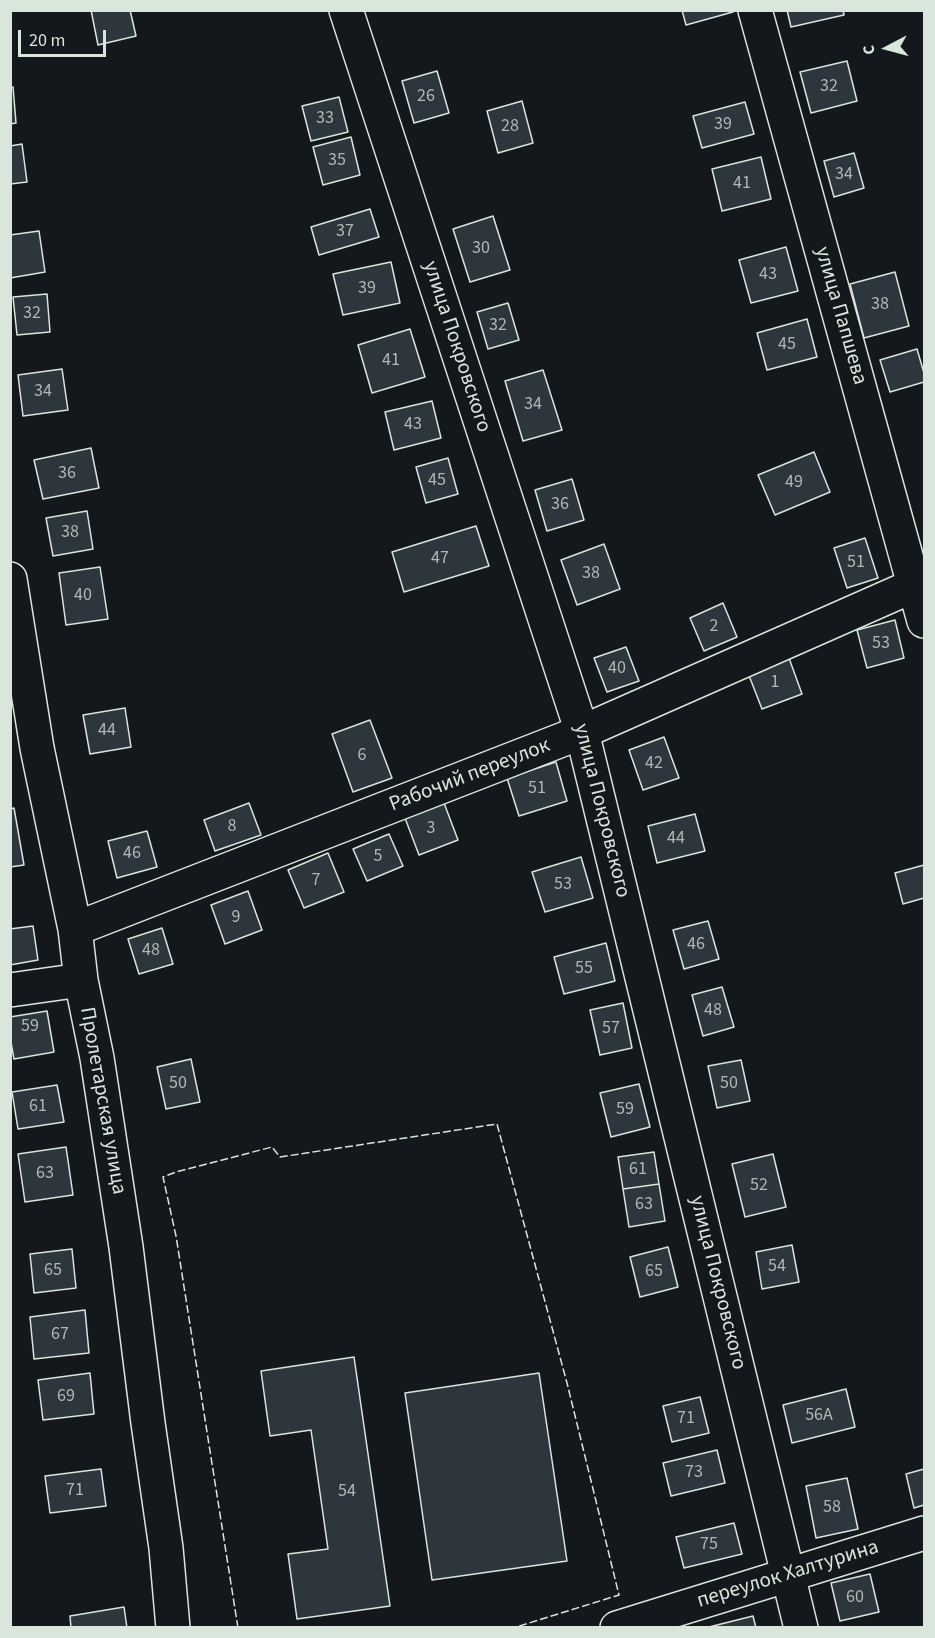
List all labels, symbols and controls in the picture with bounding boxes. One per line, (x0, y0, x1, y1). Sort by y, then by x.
scale bar (21, 18, 110, 56)
north arrow (857, 18, 917, 78)
text: 20 m (29, 28, 65, 53)
text: С (858, 44, 881, 56)
house number: 32 (820, 76, 838, 98)
house number: 26 (417, 86, 435, 108)
house number: 33 (316, 108, 334, 130)
house number: 39 (714, 114, 732, 136)
house number: 28 (501, 116, 519, 138)
house number: 35 (328, 150, 346, 172)
house number: 34 (835, 164, 853, 186)
house number: 41 (733, 173, 751, 195)
house number: 37 (336, 221, 354, 243)
house number: 30 (472, 238, 490, 260)
street label: улица Папшева (808, 244, 872, 388)
street label: улица Покровского (416, 258, 496, 436)
house number: 43 (759, 264, 777, 286)
house number: 39 (358, 278, 376, 300)
house number: 38 (871, 294, 889, 316)
house number: 32 (23, 303, 41, 325)
house number: 32 (489, 315, 507, 337)
house number: 45 (778, 334, 796, 356)
house number: 41 (382, 350, 400, 372)
house number: 34 (34, 381, 52, 403)
house number: 34 (524, 394, 542, 416)
house number: 43 (404, 414, 422, 436)
house number: 36 (58, 463, 76, 485)
house number: 45 (428, 470, 446, 492)
house number: 49 (785, 472, 803, 494)
house number: 36 (551, 494, 569, 516)
house number: 38 (61, 522, 79, 544)
house number: 47 (431, 548, 449, 570)
house number: 51 (847, 552, 865, 574)
house number: 38 (582, 563, 600, 585)
house number: 40 (74, 585, 92, 607)
house number: 2 (710, 616, 718, 638)
house number: 53 (872, 633, 890, 655)
house number: 40 (608, 658, 626, 680)
house number: 1 (771, 672, 779, 694)
house number: 44 (98, 720, 116, 742)
street label: улица Покровского (567, 721, 635, 901)
street label: Рабочий переулок (386, 734, 554, 818)
house number: 6 (358, 745, 366, 767)
house number: 42 (645, 753, 663, 775)
house number: 51 (528, 778, 546, 800)
house number: 8 (228, 816, 236, 838)
house number: 3 (427, 818, 435, 840)
house number: 44 (667, 828, 685, 850)
house number: 46 (123, 843, 141, 865)
house number: 5 (374, 846, 382, 868)
house number: 7 (312, 870, 320, 892)
house number: 53 (554, 874, 572, 896)
house number: 9 (232, 907, 240, 929)
house number: 46 (687, 934, 705, 956)
house number: 48 (142, 940, 160, 962)
house number: 55 (575, 958, 593, 980)
house number: 48 (704, 1000, 722, 1022)
street label: Пролетарская улица (73, 1005, 131, 1197)
house number: 59 (21, 1016, 39, 1038)
house number: 57 (602, 1018, 620, 1040)
house number: 50 (169, 1073, 187, 1095)
house number: 50 (720, 1073, 738, 1095)
house number: 61 (29, 1096, 47, 1118)
house number: 59 (616, 1099, 634, 1121)
house number: 61 (629, 1159, 647, 1181)
house number: 63 (36, 1163, 54, 1185)
house number: 52 (750, 1175, 768, 1197)
street label: улица Покровского (683, 1193, 751, 1373)
house number: 63 (635, 1194, 653, 1216)
house number: 54 (768, 1256, 786, 1278)
house number: 65 (44, 1260, 62, 1282)
house number: 65 (645, 1261, 663, 1283)
house number: 67 (51, 1324, 69, 1346)
house number: 69 (57, 1386, 75, 1408)
house number: 56А (805, 1405, 833, 1427)
house number: 71 (677, 1408, 695, 1430)
house number: 73 (685, 1462, 703, 1484)
house number: 71 (66, 1480, 84, 1502)
house number: 54 (338, 1481, 356, 1503)
house number: 58 (823, 1497, 841, 1519)
house number: 75 (700, 1534, 718, 1556)
street label: переулок Халтурина (694, 1535, 882, 1615)
house number: 60 (846, 1587, 864, 1609)

